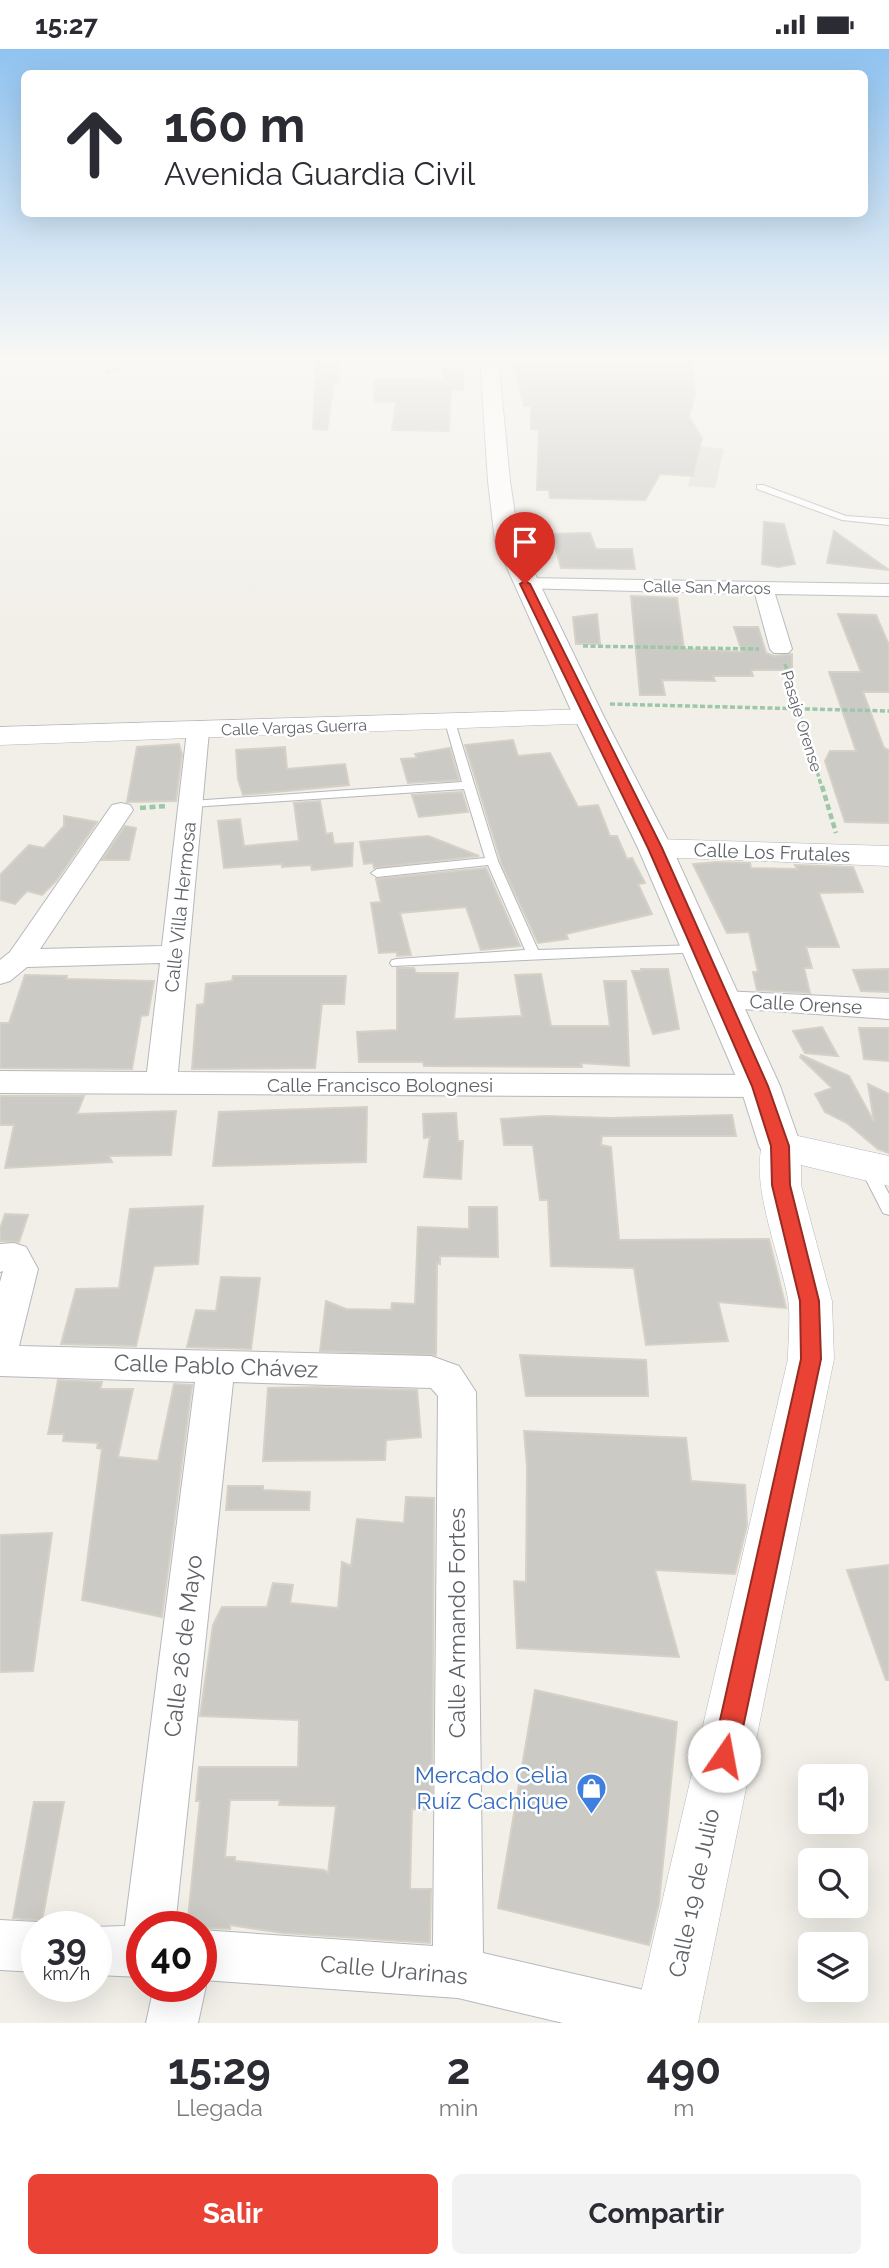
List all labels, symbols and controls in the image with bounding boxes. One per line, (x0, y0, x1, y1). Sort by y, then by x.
text: 15:27 (35, 10, 98, 40)
text: 160 m (164, 96, 305, 153)
icon: ahead (49, 98, 140, 189)
text: Avenida Guardia Civil (164, 155, 475, 192)
pin (495, 512, 555, 584)
icon: arrive (506, 523, 544, 561)
street label: Calle San Marcos (643, 577, 771, 598)
street label: Pasaje Orense (777, 668, 826, 774)
street label: Calle Vargas Guerra (221, 715, 367, 740)
street label: Calle Villa Hermosa (160, 821, 200, 993)
street label: Calle Los Frutales (693, 838, 851, 866)
street label: Calle Orense (749, 990, 863, 1018)
street label: Calle Francisco Bolognesi (267, 1074, 493, 1096)
street label: Calle Pablo Chávez (113, 1348, 319, 1383)
street label: Calle Armando Fortes (443, 1508, 470, 1738)
street label: Calle 26 de Mayo (158, 1553, 207, 1739)
position arrow (687, 1719, 761, 1793)
place label: Mercado Celia Ruíz Cachique (415, 1761, 568, 1814)
map controls (798, 1764, 868, 2002)
button: sound (798, 1764, 868, 1834)
shop icon: Mercado Celia Ruíz Cachique (574, 1771, 608, 1815)
street label: Calle 19 de Julio (662, 1806, 725, 1980)
button: search (798, 1848, 868, 1918)
speed limit sign: 40 (126, 1911, 217, 2002)
text: 39 (46, 1927, 87, 1968)
button: layers (798, 1932, 868, 2002)
street label: Calle Urarinas (319, 1950, 469, 1989)
text: km/h (43, 1963, 90, 1984)
text: 15:29 (168, 2045, 271, 2094)
text: 2 (447, 2045, 470, 2094)
text: 490 (646, 2045, 721, 2094)
text: Llegada (176, 2094, 263, 2121)
text: min (439, 2094, 478, 2121)
text: m (673, 2094, 694, 2121)
button: Salir (28, 2174, 438, 2254)
button: Compartir (452, 2174, 861, 2254)

